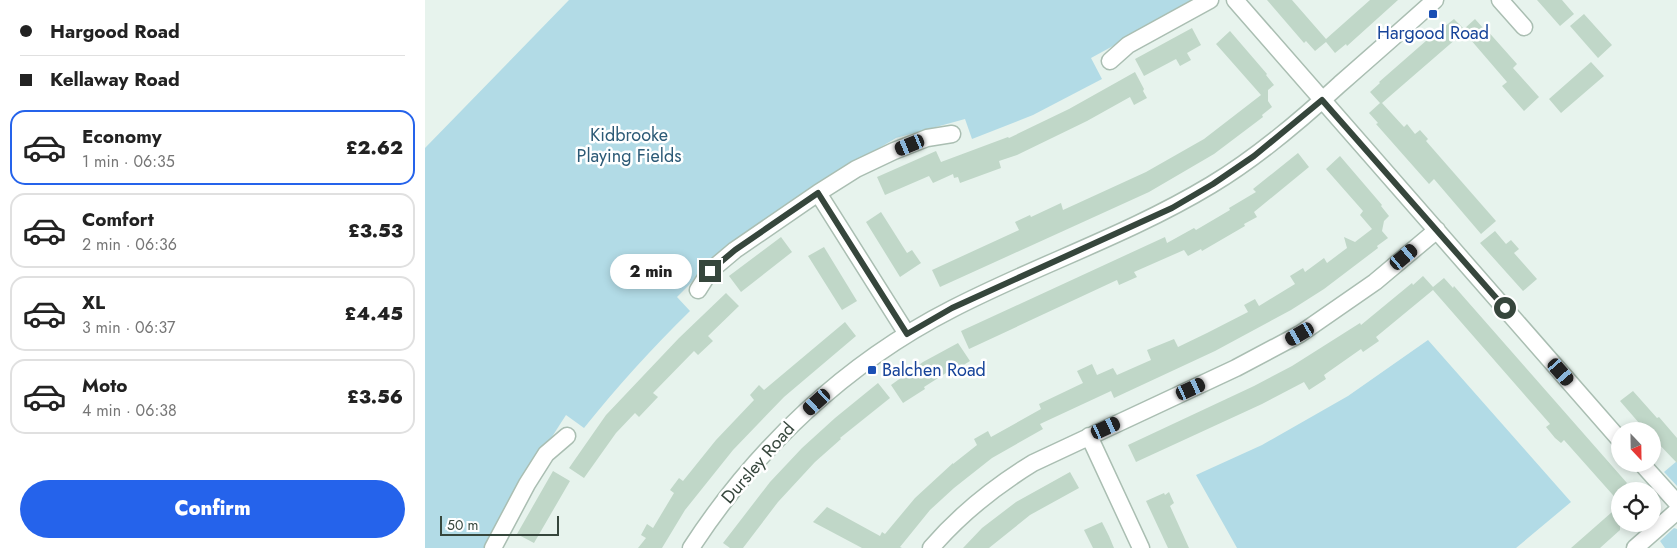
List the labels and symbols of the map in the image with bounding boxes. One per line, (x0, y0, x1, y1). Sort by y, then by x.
marker: Hargood Road (1427, 8, 1439, 20)
place label: Hargood Road (1377, 20, 1489, 46)
park label: Kidbrooke Playing Fields (577, 122, 681, 169)
car (893, 132, 926, 158)
car (1387, 242, 1420, 272)
callout: 2 min (610, 254, 693, 288)
route end (699, 260, 721, 282)
route start (1494, 297, 1516, 319)
car (1283, 320, 1316, 348)
car (1545, 356, 1576, 388)
place label: Balchen Road (882, 357, 986, 383)
marker: Balchen Road (866, 364, 878, 376)
car (1174, 376, 1207, 402)
car (800, 386, 833, 418)
car (1089, 415, 1122, 441)
street label: Dursley Road (715, 417, 801, 509)
north arrow (1611, 422, 1661, 472)
scale bar (440, 513, 559, 536)

